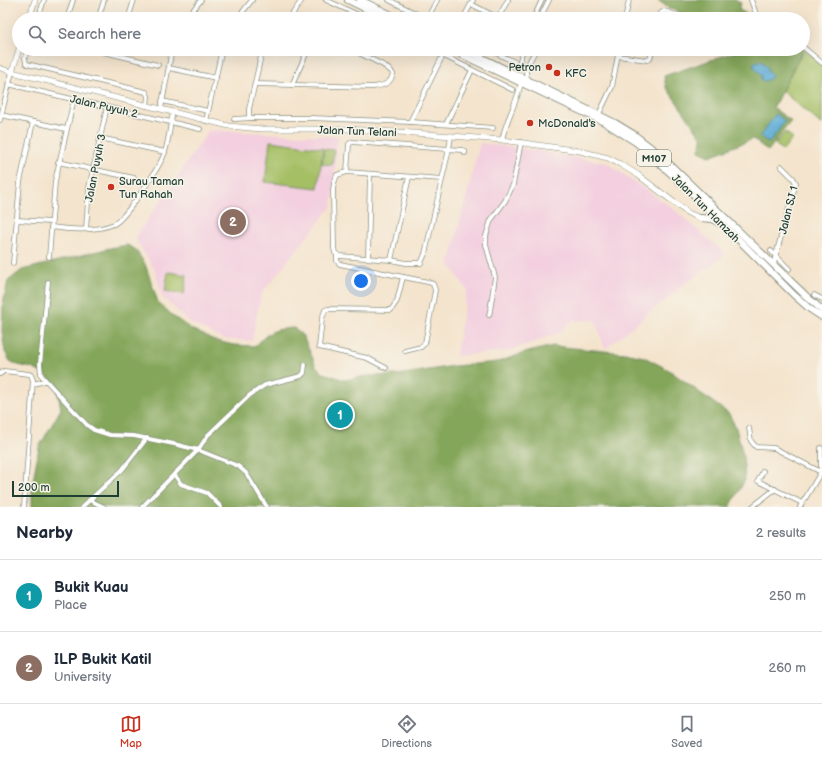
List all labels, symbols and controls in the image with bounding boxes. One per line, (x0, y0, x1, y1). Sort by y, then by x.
search box (12, 12, 810, 56)
icon: search (26, 23, 48, 45)
text: Search here (58, 25, 141, 44)
place label: Petron (508, 61, 541, 74)
marker: Petron (544, 62, 554, 72)
place label: KFC (565, 67, 587, 80)
marker: KFC (552, 68, 562, 78)
street label: Jalan Puyuh 2 (69, 92, 140, 121)
place label: McDonald's (538, 117, 596, 130)
marker: McDonald's (525, 118, 535, 128)
street label: Jalan Tun Telani (317, 124, 397, 139)
street label: Jalan Puyuh 3 (82, 133, 109, 203)
road number: M107 (637, 150, 671, 166)
street label: Jalan Tun Hamzah (669, 172, 742, 245)
place label: Surau Taman Tun Rahah (119, 175, 184, 201)
marker: Surau Taman Tun Rahah (106, 182, 116, 192)
street label: Jalan SJ 1 (776, 185, 801, 236)
pin: 2 (220, 207, 246, 237)
your location (351, 271, 371, 291)
pin: 1 (327, 400, 353, 430)
scale bar (12, 479, 119, 498)
text: 200 m (18, 481, 50, 494)
text: Nearby (16, 523, 73, 543)
text: 2 results (756, 525, 806, 541)
text: Bukit Kuau (54, 578, 129, 597)
text: 1 (26, 588, 32, 604)
text: 250 m (769, 588, 806, 604)
text: Place (54, 597, 87, 613)
text: ILP Bukit Katil (54, 650, 151, 669)
text: 2 (25, 660, 33, 676)
text: 260 m (768, 660, 806, 676)
text: University (54, 669, 111, 685)
tab: Map (120, 713, 142, 750)
tab: Directions (381, 713, 432, 750)
tab: Saved (671, 713, 702, 750)

